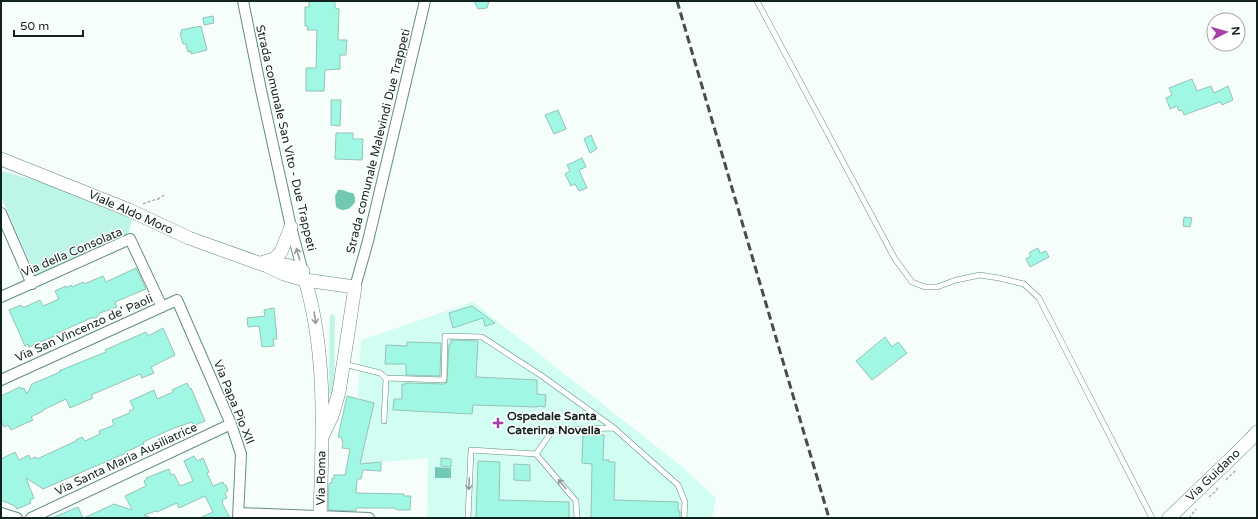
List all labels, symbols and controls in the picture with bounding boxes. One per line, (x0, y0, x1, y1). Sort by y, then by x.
scale bar (14, 12, 83, 38)
north arrow (1206, 12, 1246, 52)
text: 50 m (20, 19, 49, 33)
street label: Strada comunale San Vito - Due Trappeti (253, 24, 319, 252)
text: N (1229, 26, 1242, 36)
street label: Strada comunale Malevindi Due Trappeti (343, 27, 413, 255)
street label: Viale Aldo Moro (87, 187, 175, 237)
street label: Via della Consolata (20, 224, 124, 280)
one-way arrow (294, 248, 301, 261)
street label: Via San Vincenzo de' Paoli (13, 291, 155, 365)
one-way arrow (311, 311, 319, 324)
street label: Via Papa Pio XII (211, 358, 257, 446)
place label: Ospedale Santa Caterina Novella (507, 409, 601, 437)
marker: Ospedale Santa Caterina Novella (492, 417, 504, 429)
street label: Via Santa Maria Ausiliatrice (53, 420, 200, 498)
street label: Via Guidano (1183, 446, 1243, 504)
street label: Via Roma (314, 451, 328, 505)
one-way arrow (466, 477, 473, 490)
one-way arrow (557, 479, 566, 490)

